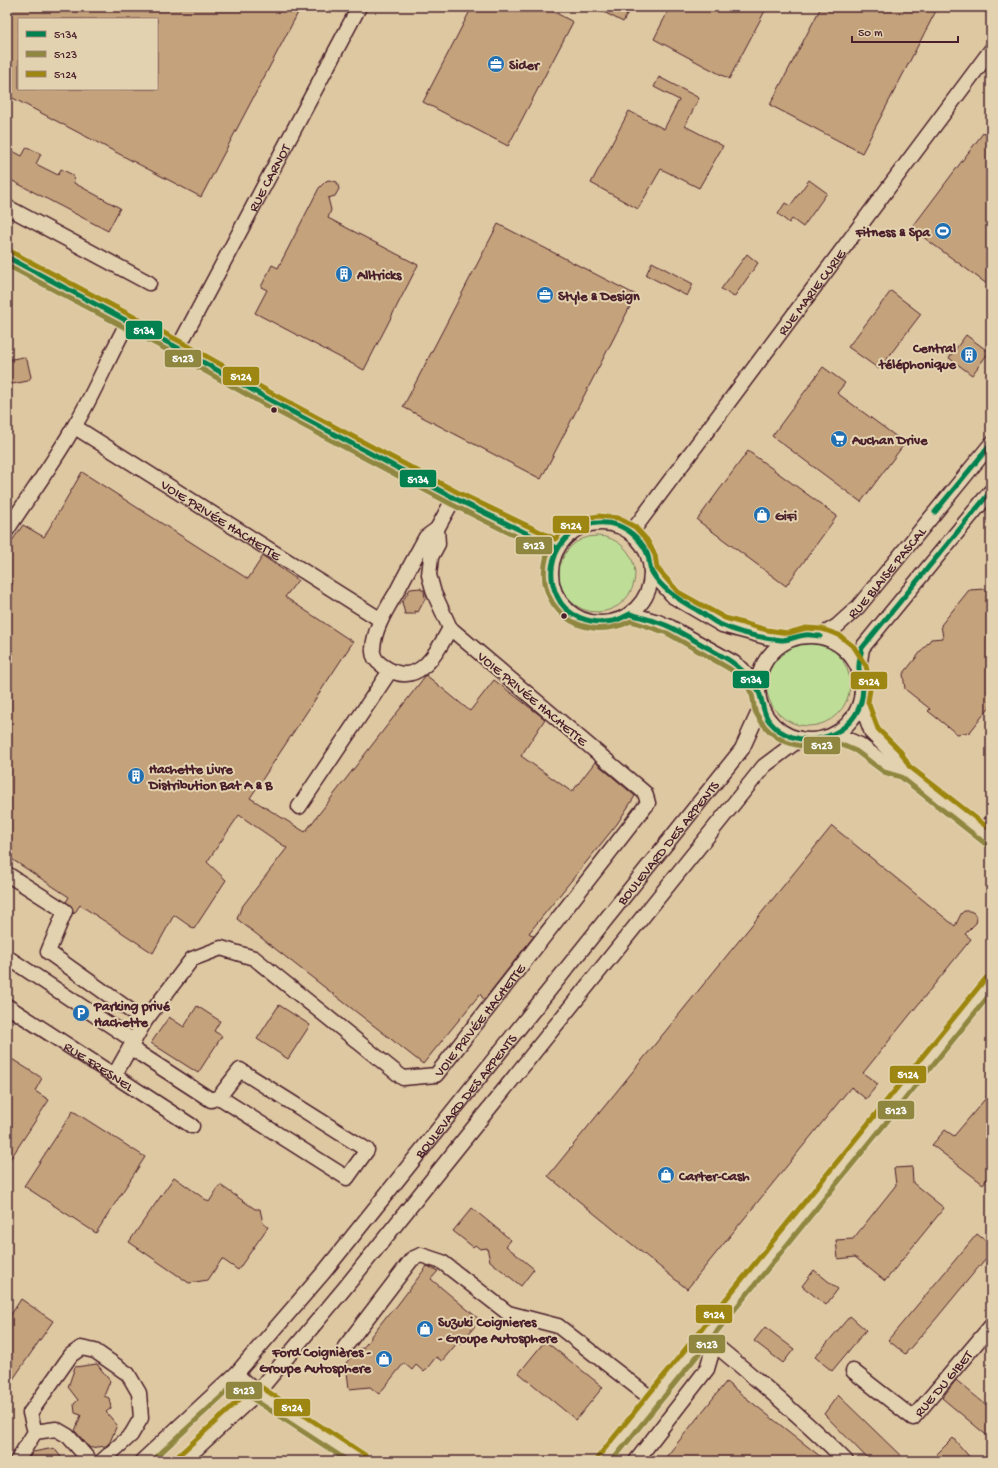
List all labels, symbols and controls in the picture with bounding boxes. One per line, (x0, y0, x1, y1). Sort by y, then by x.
legend (18, 18, 158, 90)
scale bar (852, 18, 958, 44)
text: 50 m (858, 27, 883, 41)
text: 5134 (54, 29, 77, 43)
text: 5123 (54, 49, 77, 63)
office icon: Sider (486, 54, 506, 74)
place label: Sider (509, 58, 541, 75)
text: 5124 (54, 69, 77, 83)
street label: RUE CARNOT (246, 142, 296, 215)
sports icon: Fitness & Spa (933, 221, 953, 241)
place label: Fitness & Spa (855, 225, 931, 242)
street label: RUE MARIE CURIE (775, 246, 851, 340)
building icon: Alltricks (334, 264, 354, 284)
place label: Alltricks (356, 268, 402, 285)
office icon: Style & Design (535, 285, 555, 305)
place label: Style & Design (558, 289, 640, 306)
line badge: 5134 (125, 320, 163, 340)
text: 5134 (133, 326, 155, 338)
place label: Central téléphonique (877, 341, 957, 374)
building icon: Central téléphonique (959, 345, 979, 365)
line badge: 5123 (164, 349, 202, 368)
text: 5123 (172, 354, 194, 366)
line badge: 5124 (222, 366, 260, 386)
text: 5124 (231, 372, 252, 384)
unlabelled marker (269, 405, 279, 415)
supermarket icon: Auchan Drive (829, 429, 849, 449)
place label: Auchan Drive (851, 433, 928, 450)
line badge: 5134 (399, 469, 437, 488)
text: 5134 (407, 475, 429, 487)
street label: VOIE PRIVÉE HACHETTE (156, 477, 284, 566)
shop icon: GiFi (752, 505, 772, 525)
place label: GiFi (775, 509, 797, 526)
line badge: 5124 (552, 515, 590, 534)
text: 5124 (561, 521, 582, 533)
street label: RUE BLAISE PASCAL (845, 524, 931, 623)
line badge: 5123 (515, 536, 553, 555)
text: 5123 (523, 541, 545, 553)
unlabelled marker (559, 611, 569, 621)
street label: VOIE PRIVÉE HACHETTE (472, 648, 591, 752)
line badge: 5134 (732, 670, 770, 689)
line badge: 5124 (850, 671, 888, 690)
text: 5134 (740, 675, 762, 687)
text: 5124 (859, 677, 880, 689)
line badge: 5123 (803, 736, 841, 755)
text: 5123 (811, 741, 833, 753)
place label: Hachette Livre Distribution Bat A & B (147, 762, 273, 795)
building icon: Hachette Livre Distribution Bat A & B (126, 766, 146, 786)
street label: BOULEVARD DES ARPENTS (614, 778, 725, 910)
street label: VOIE PRIVÉE HACHETTE (431, 960, 531, 1082)
place label: Parking privé Hachette (93, 999, 171, 1032)
parking icon: Parking privé Hachette (71, 1003, 91, 1023)
street label: BOULEVARD DES ARPENTS (412, 1031, 522, 1163)
street label: RUE FRESNEL (60, 1039, 137, 1097)
line badge: 5124 (889, 1065, 927, 1084)
text: 5124 (898, 1070, 919, 1082)
line badge: 5123 (877, 1100, 915, 1120)
text: 5123 (885, 1106, 907, 1118)
shop icon: Carter-Cash (656, 1165, 676, 1185)
place label: Carter-Cash (678, 1169, 750, 1186)
line badge: 5124 (695, 1304, 733, 1324)
text: 5124 (704, 1310, 725, 1322)
place label: Suzuki Coignieres - Groupe Autosphere (438, 1315, 558, 1348)
shop icon: Suzuki Coignieres - Groupe Autosphere (415, 1319, 435, 1339)
line badge: 5123 (688, 1334, 726, 1354)
text: 5123 (696, 1340, 718, 1352)
place label: Ford Coignières - Groupe Autosphere (259, 1345, 372, 1378)
street label: RUE DU GIBET (912, 1348, 978, 1421)
shop icon: Ford Coignières - Groupe Autosphere (374, 1349, 394, 1369)
line badge: 5123 (225, 1381, 263, 1400)
text: 5123 (233, 1386, 255, 1398)
line badge: 5124 (273, 1398, 311, 1417)
text: 5124 (282, 1403, 303, 1415)

